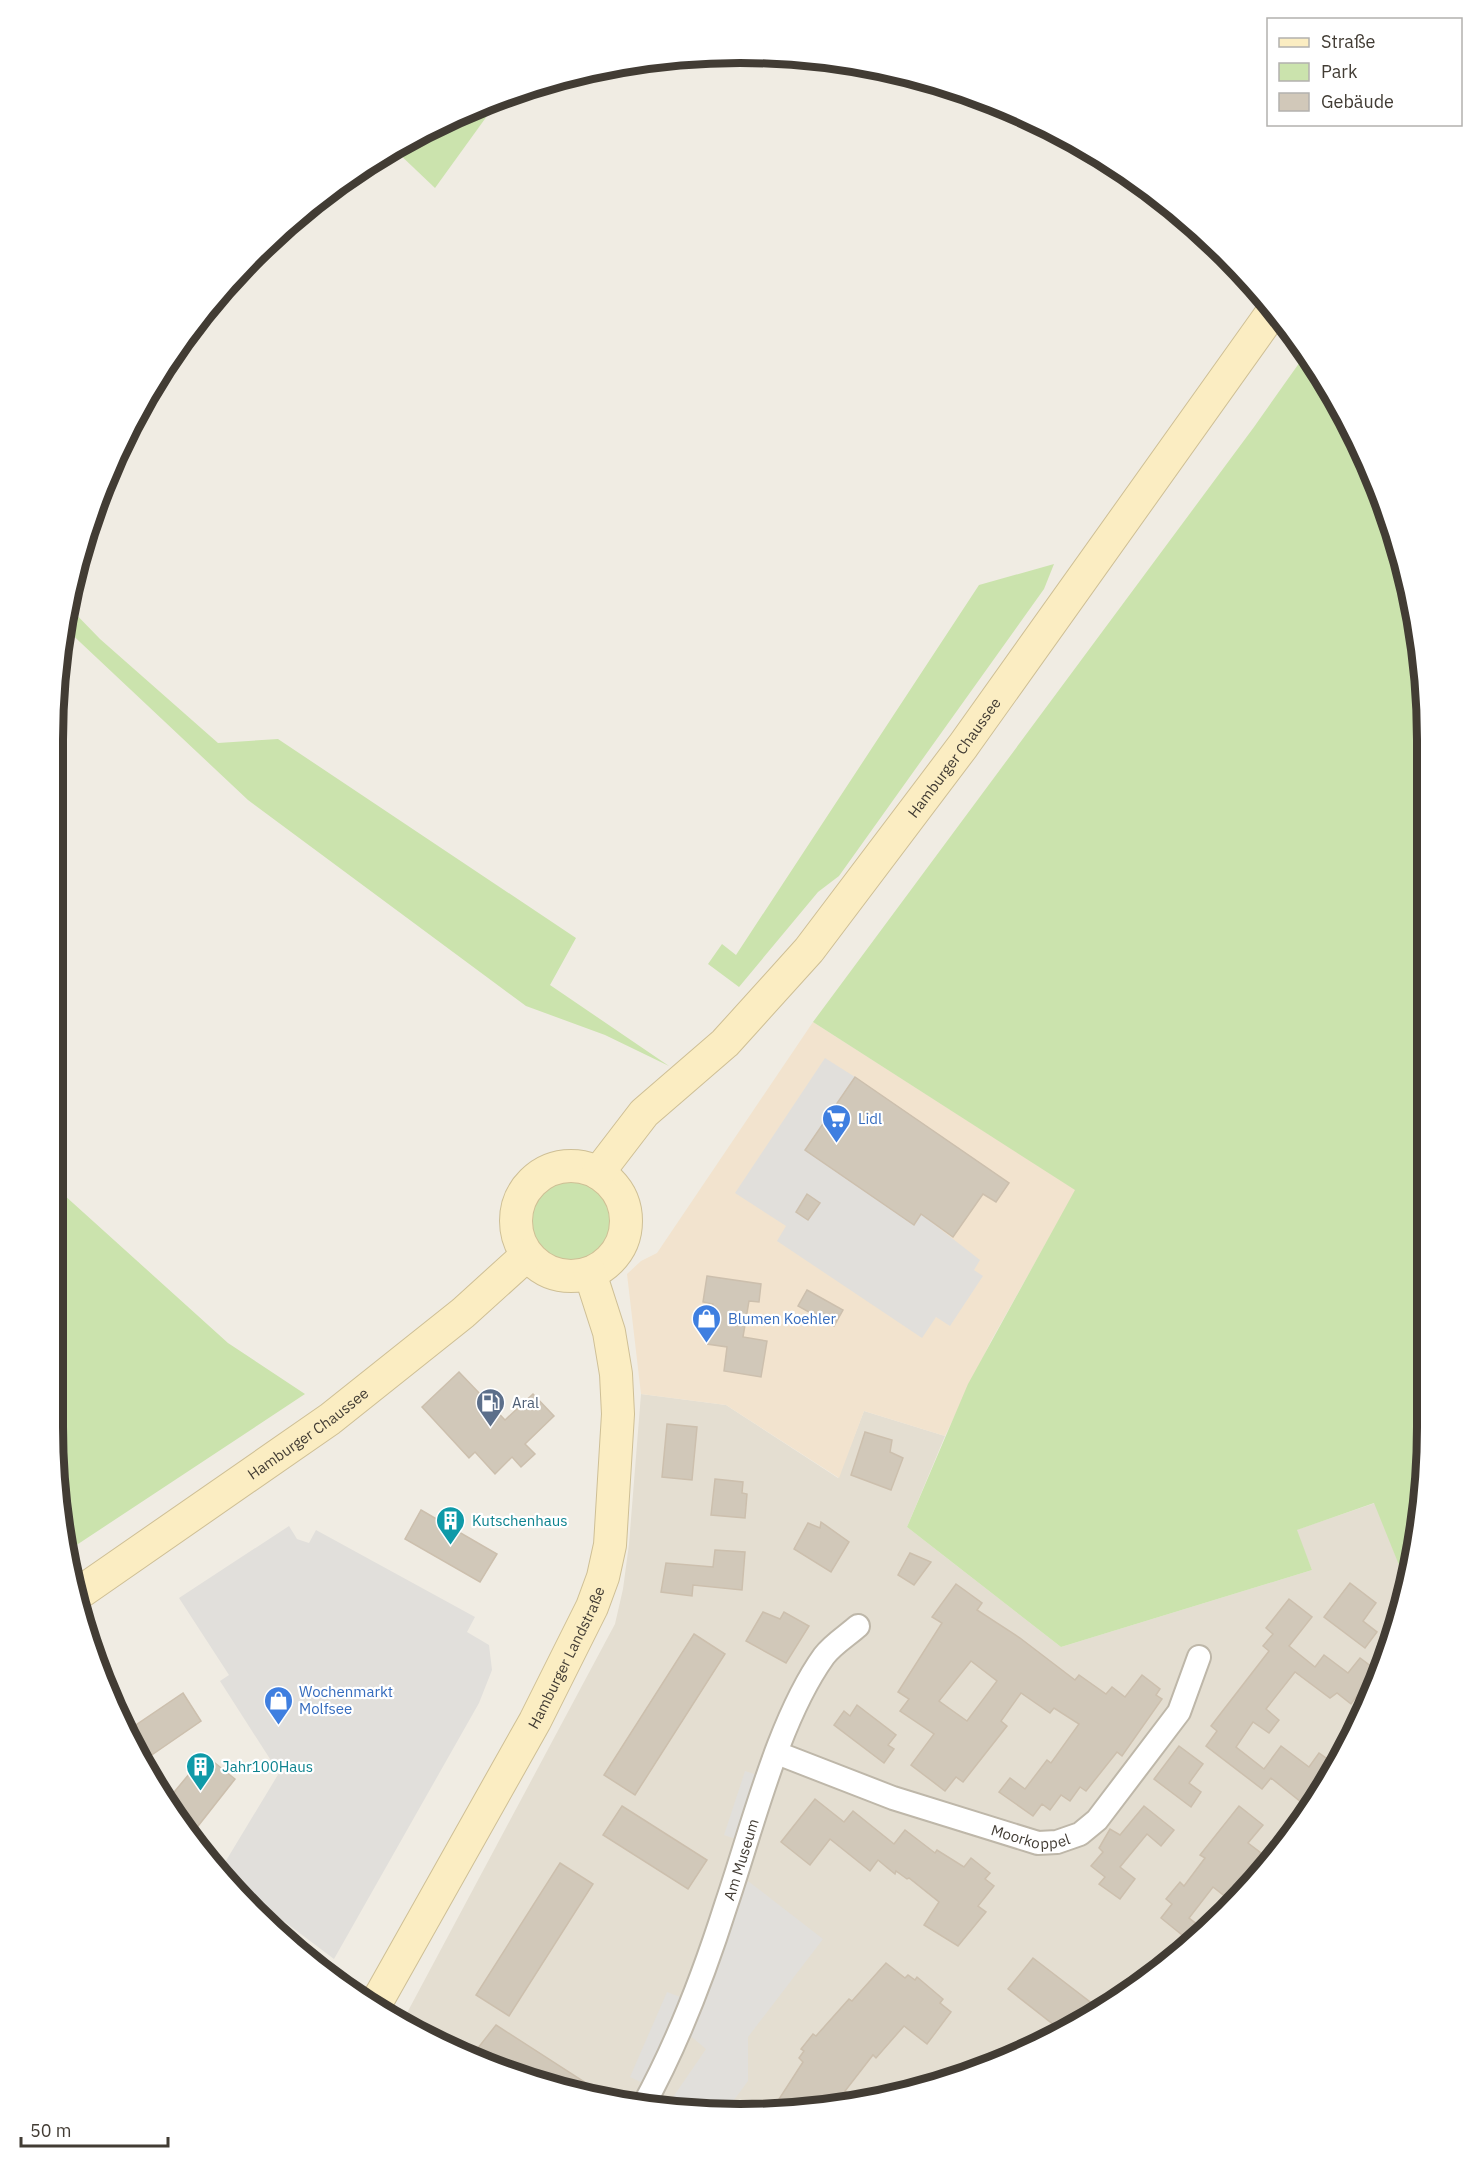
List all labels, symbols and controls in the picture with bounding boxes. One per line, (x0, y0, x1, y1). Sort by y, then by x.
legend (1267, 18, 1462, 126)
text: Straße (1321, 30, 1375, 53)
text: Park (1321, 60, 1358, 83)
text: Gebäude (1321, 90, 1394, 113)
street label: Hamburger Chaussee (903, 693, 1004, 821)
supermarket icon: Lidl (821, 1102, 853, 1144)
place label: Lidl (858, 1109, 882, 1128)
shop icon: Blumen Koehler (691, 1302, 723, 1344)
place label: Blumen Koehler (728, 1309, 836, 1328)
street label: Hamburger Chaussee (243, 1383, 372, 1483)
fuel station icon: Aral (475, 1386, 507, 1428)
place label: Aral (512, 1393, 539, 1412)
building icon: Kutschenhaus (435, 1504, 467, 1546)
place label: Kutschenhaus (472, 1511, 568, 1530)
street label: Hamburger Landstraße (523, 1584, 608, 1732)
place label: Wochenmarkt Molfsee (299, 1682, 393, 1718)
shop icon: Wochenmarkt Molfsee (262, 1684, 294, 1726)
building icon: Jahr100Haus (185, 1750, 217, 1792)
place label: Jahr100Haus (222, 1757, 313, 1776)
street label: Am Museum (719, 1816, 762, 1902)
street label: Moorkoppel (989, 1820, 1072, 1853)
scale bar (21, 2110, 168, 2148)
text: 50 m (30, 2119, 72, 2142)

